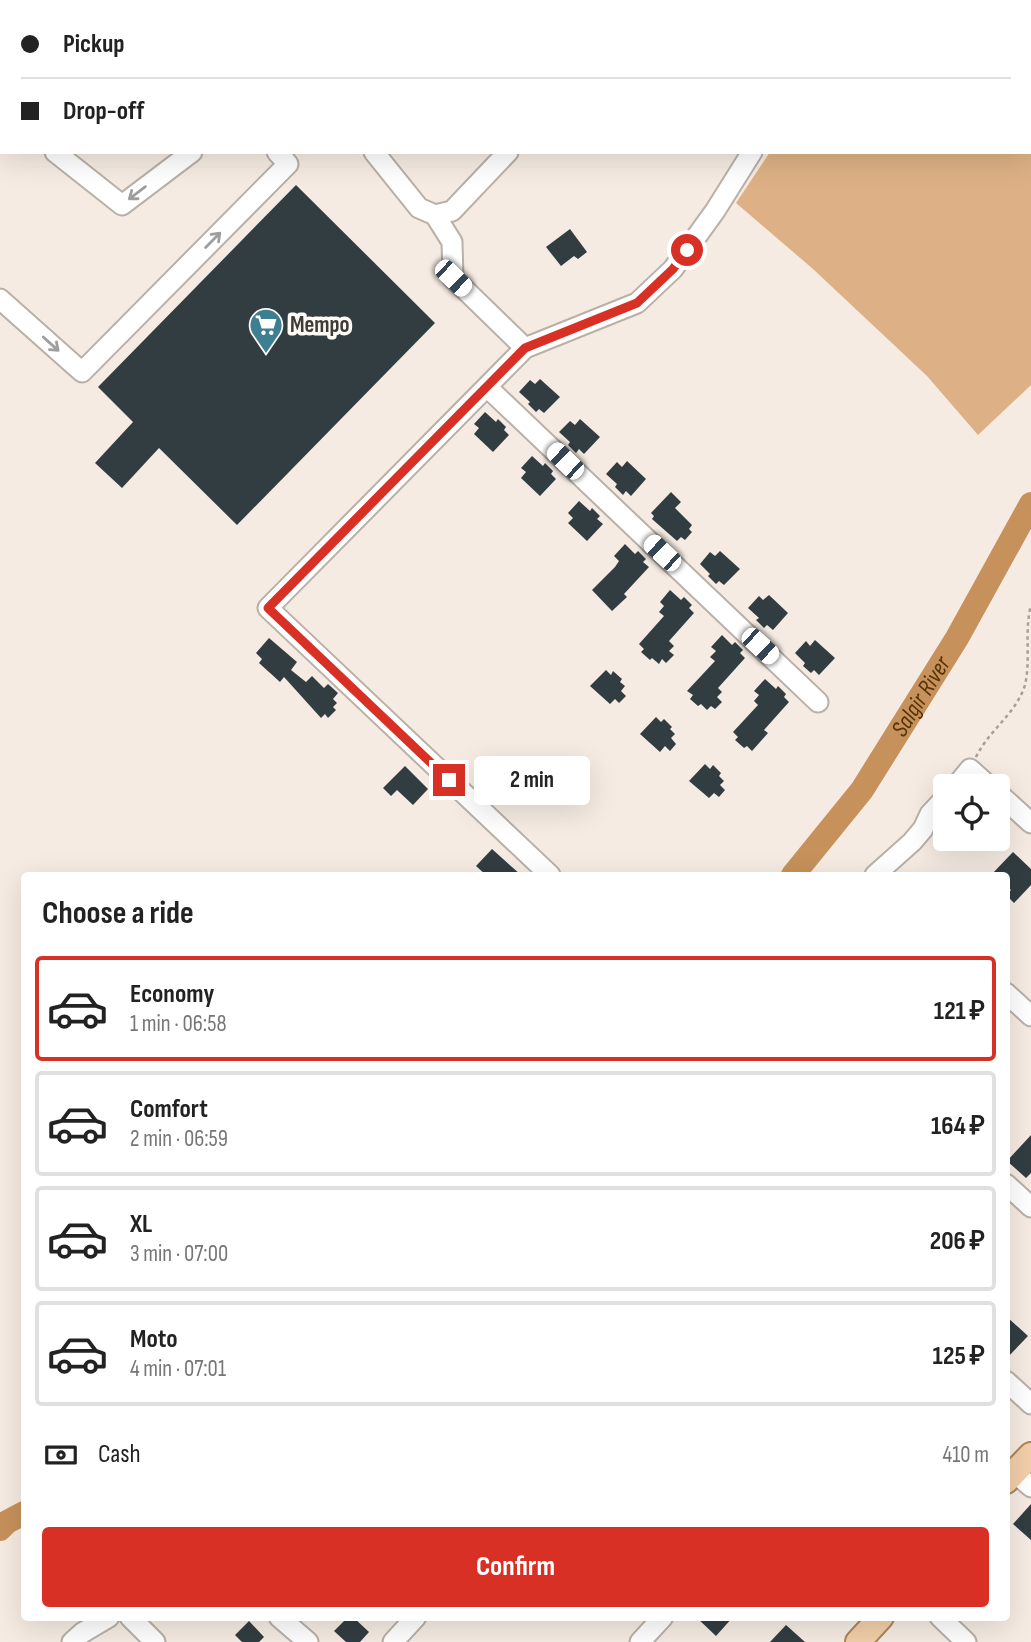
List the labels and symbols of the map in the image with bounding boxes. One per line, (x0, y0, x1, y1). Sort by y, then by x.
one-way arrow (129, 186, 147, 201)
one-way arrow (205, 232, 222, 249)
route start (671, 234, 703, 266)
car (431, 256, 476, 300)
supermarket icon: Метро (247, 306, 285, 355)
place label: Метро (290, 311, 350, 339)
one-way arrow (42, 336, 60, 352)
car (543, 439, 588, 483)
car (640, 531, 685, 575)
car (738, 624, 783, 668)
water label: Salgir River (885, 650, 957, 742)
callout: 2 min (474, 756, 589, 804)
route end (433, 764, 465, 796)

